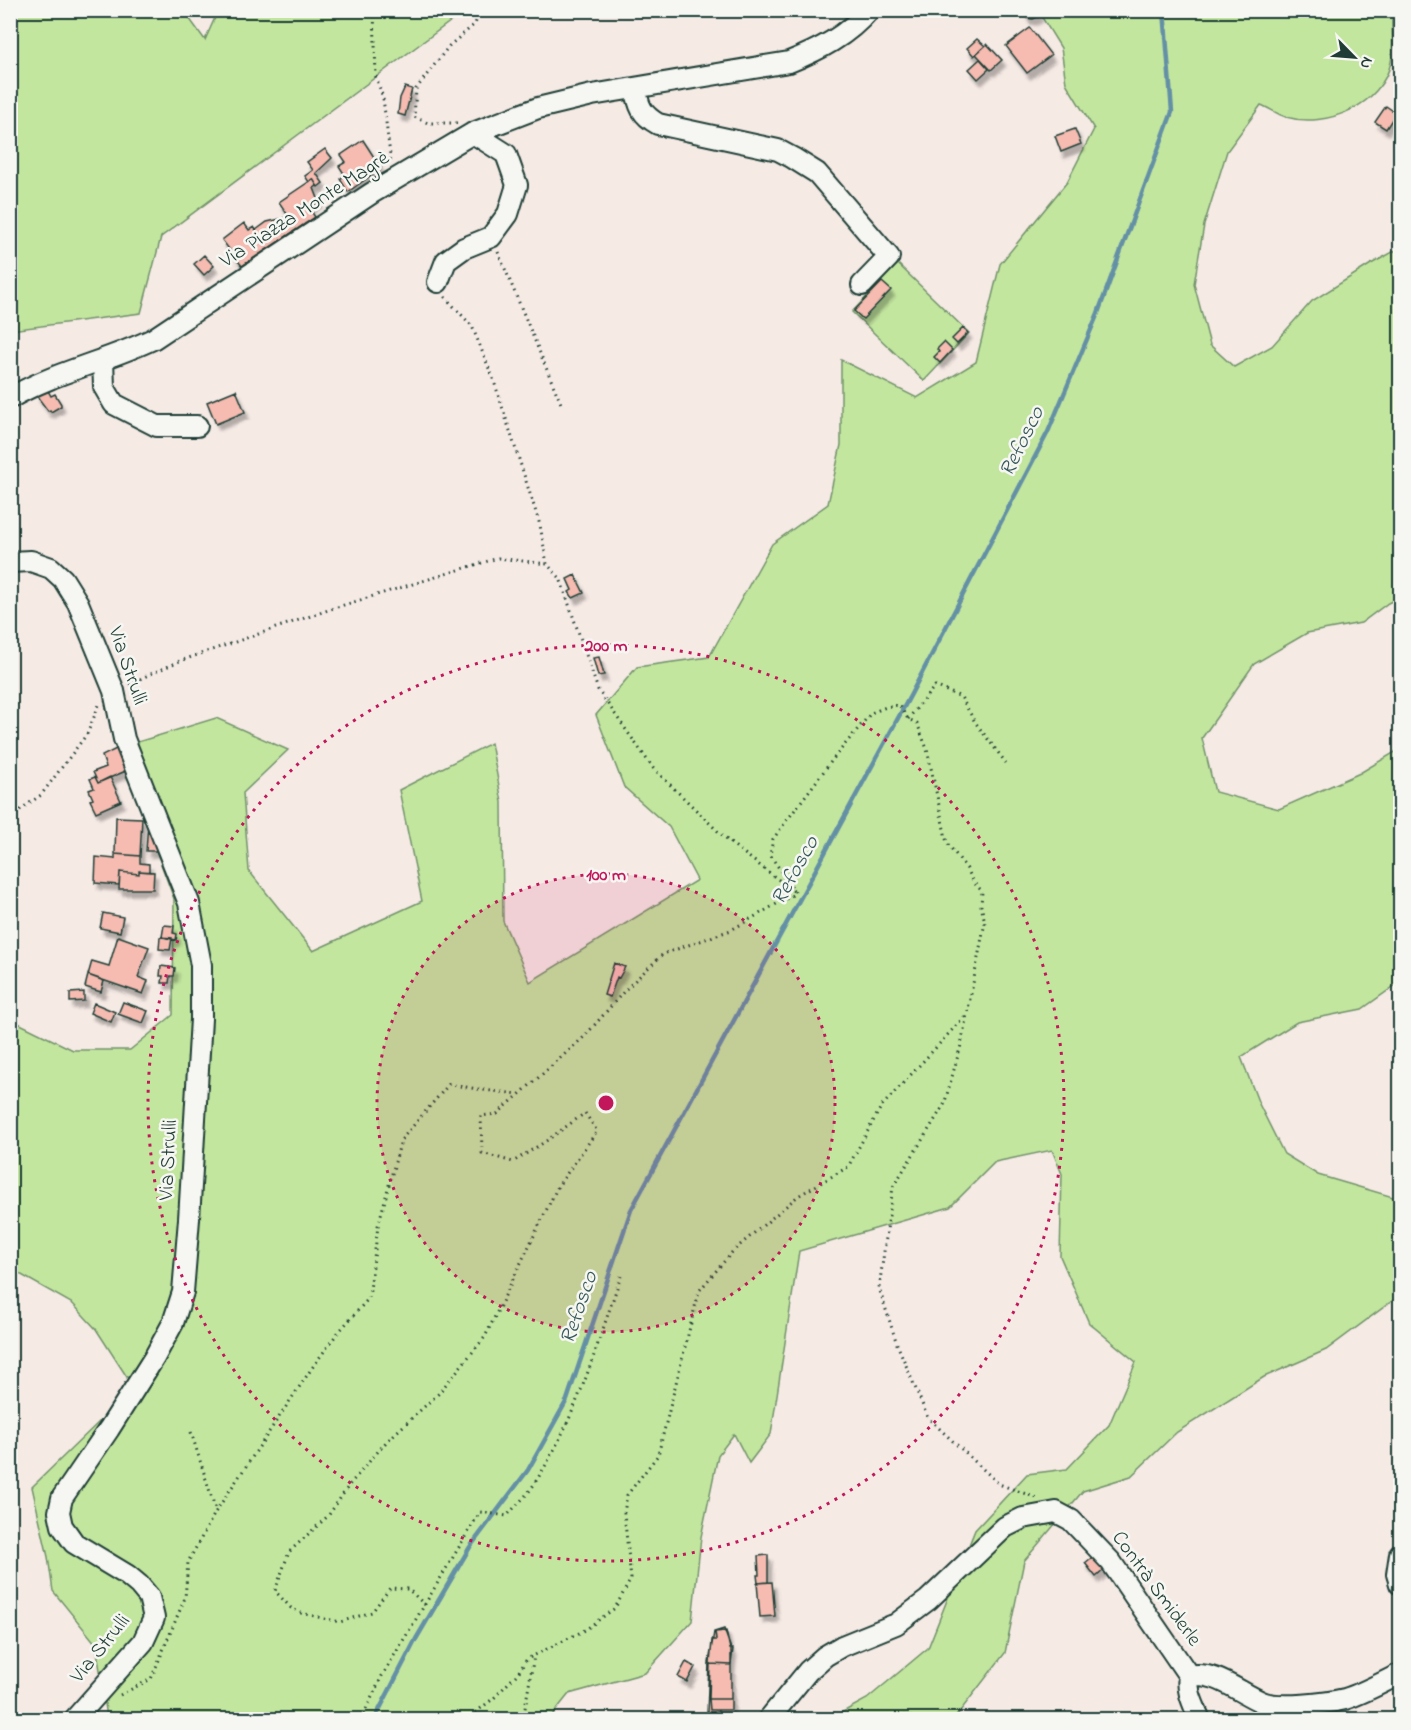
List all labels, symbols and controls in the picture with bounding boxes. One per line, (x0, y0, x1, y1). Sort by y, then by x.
north arrow (1324, 27, 1384, 87)
text: N (1353, 53, 1379, 73)
street label: Via Piazza Monte Magrè (214, 144, 397, 278)
water label: Refosco (992, 400, 1054, 483)
street label: Via Strulli (99, 622, 154, 709)
text: 200 m (584, 634, 628, 660)
water label: Refosco (764, 829, 829, 911)
text: 100 m (586, 863, 626, 889)
centre of rings (596, 1093, 616, 1113)
street label: Via Strulli (152, 1119, 186, 1202)
water label: Refosco (553, 1266, 608, 1349)
street label: Contrà Smiderle (1104, 1525, 1209, 1653)
street label: Via Strulli (63, 1608, 138, 1691)

